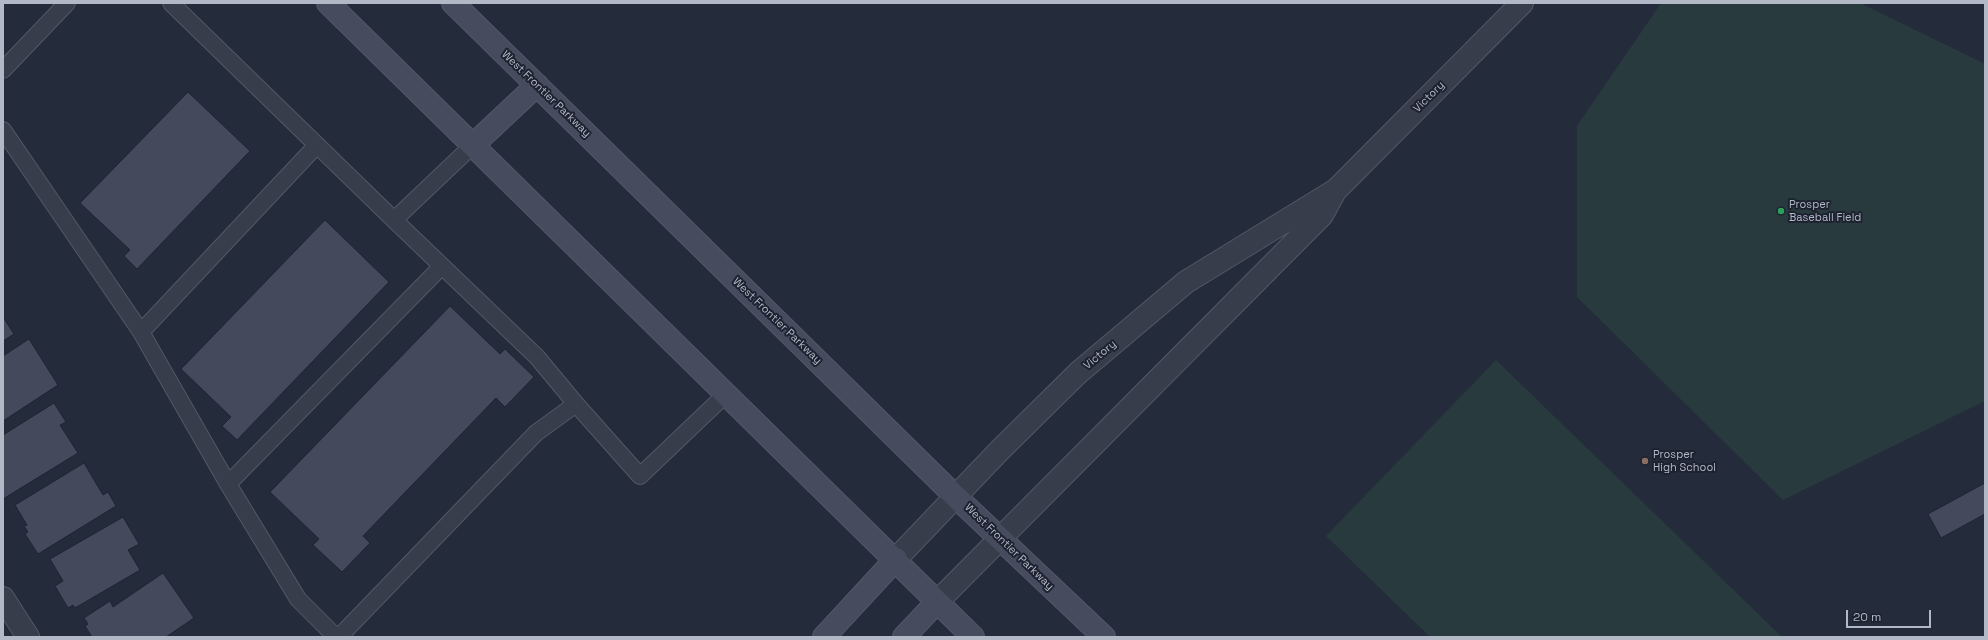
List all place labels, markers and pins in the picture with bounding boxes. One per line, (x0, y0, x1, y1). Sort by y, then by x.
place label: Prosper Baseball Field (1789, 198, 1861, 224)
marker: Prosper Baseball Field (1776, 206, 1786, 216)
place label: Prosper High School (1653, 448, 1716, 474)
marker: Prosper High School (1640, 456, 1650, 466)

